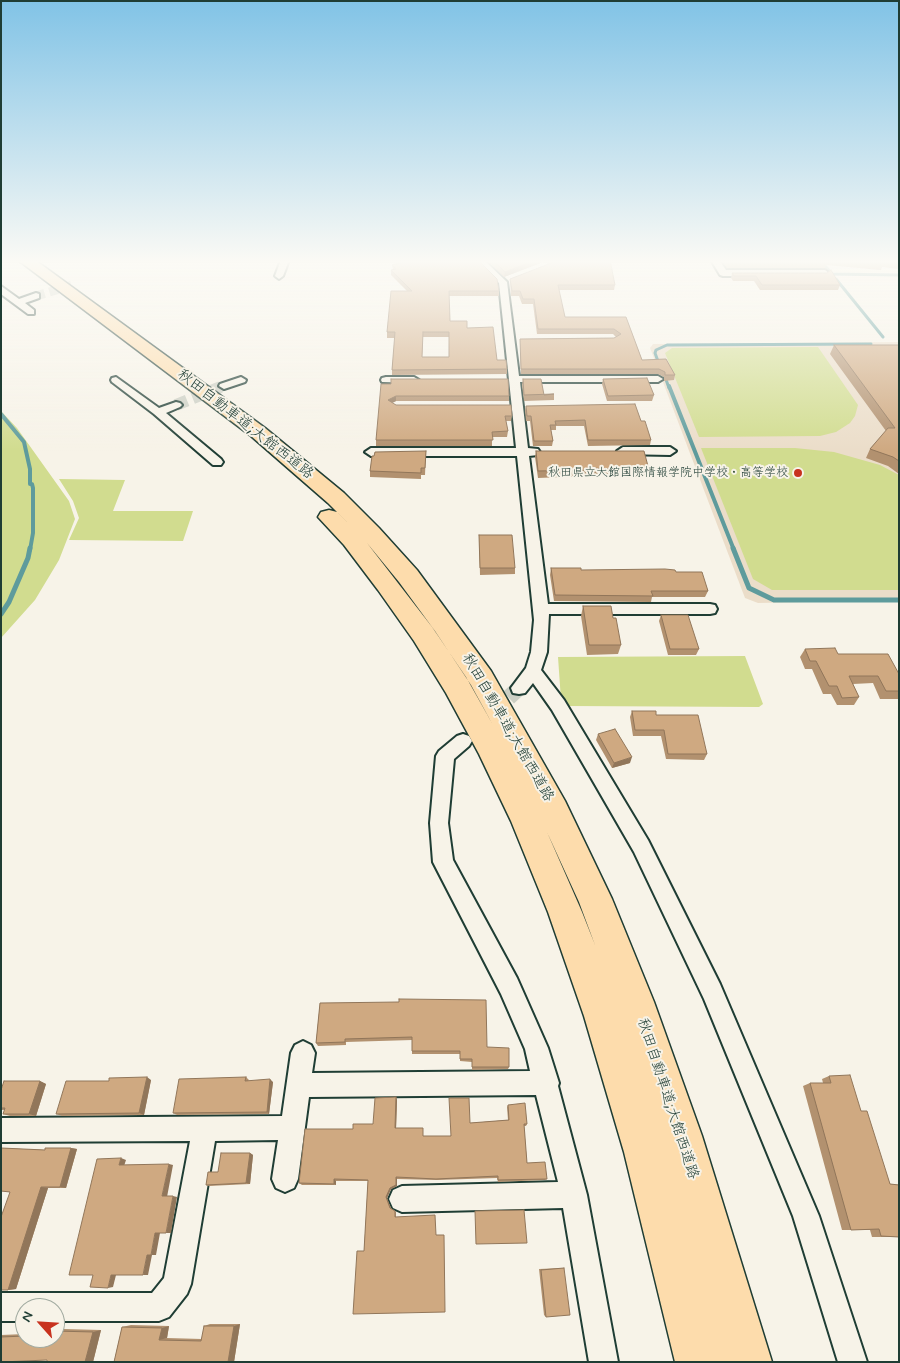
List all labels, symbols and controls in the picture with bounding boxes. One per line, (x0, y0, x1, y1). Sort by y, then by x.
street label: 秋田自動車道;大館西道路 (173, 366, 317, 484)
place label: 秋田県立大館国際情報学院中学校・高等学校 (548, 466, 788, 480)
marker: 秋田県立大館国際情報学院中学校・高等学校 (792, 467, 804, 479)
street label: 秋田自動車道;大館西道路 (457, 651, 557, 805)
street label: 秋田自動車道;大館西道路 (632, 1016, 702, 1182)
north arrow (15, 1298, 65, 1348)
text: N (17, 1309, 38, 1325)

